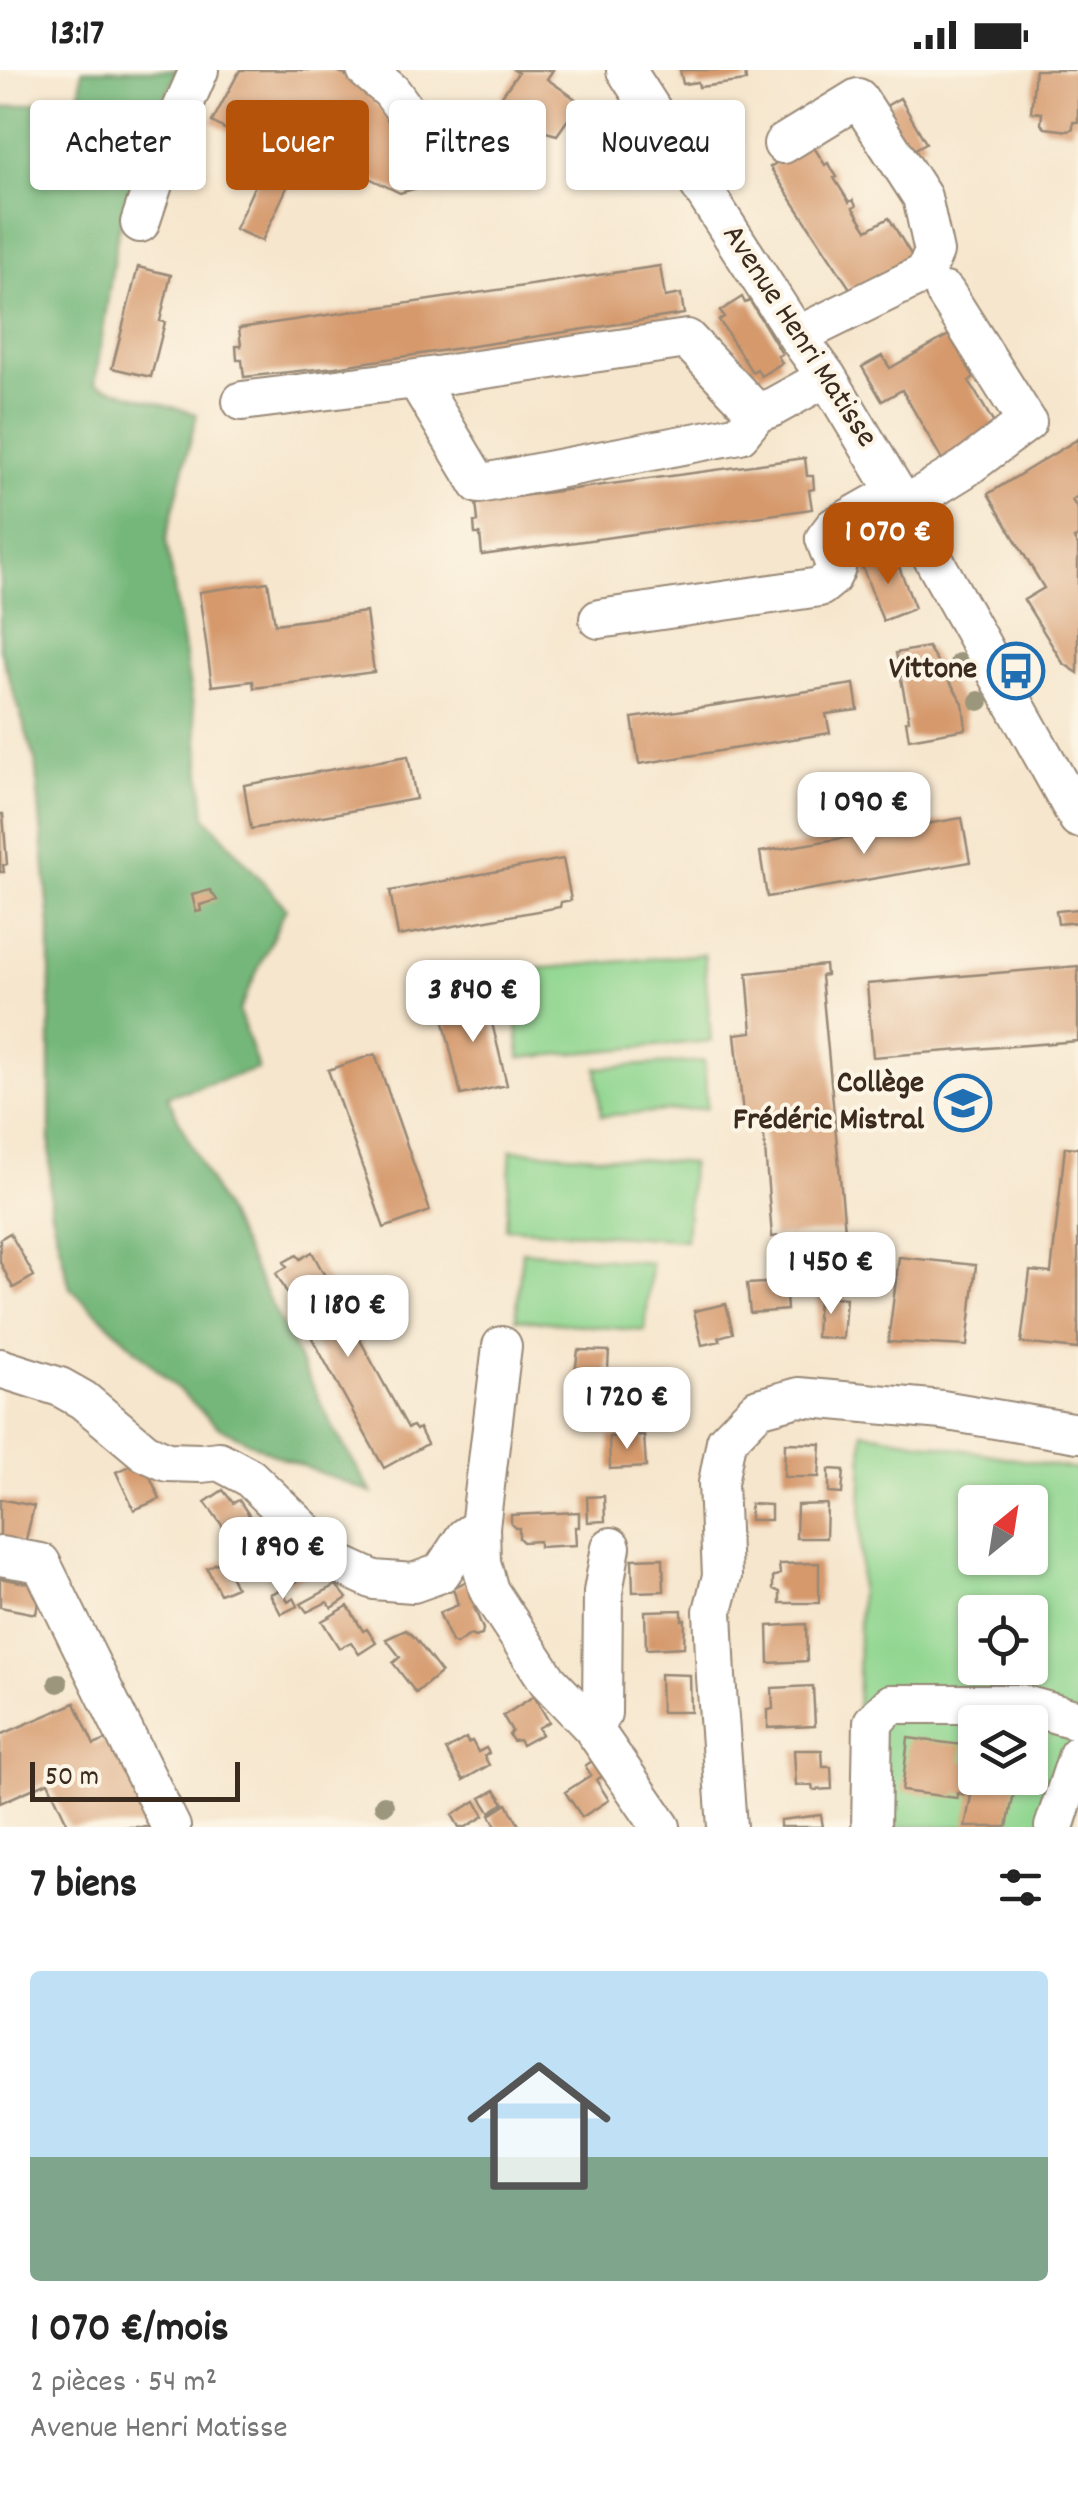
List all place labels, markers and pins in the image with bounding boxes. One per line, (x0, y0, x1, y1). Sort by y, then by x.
pin: 1 070 € (796, 502, 980, 587)
bus stop icon: Vittone (986, 641, 1046, 701)
place label: Vittone (889, 648, 977, 694)
pin: 1 090 € (772, 772, 956, 857)
pin: 3 840 € (381, 960, 565, 1045)
place label: Collège Frédéric Mistral (733, 1062, 924, 1145)
school or university icon: Collège Frédéric Mistral (933, 1073, 993, 1133)
pin: 1 450 € (739, 1232, 923, 1317)
pin: 1 180 € (256, 1275, 440, 1360)
pin: 1 720 € (535, 1367, 719, 1452)
pin: 1 890 € (191, 1517, 375, 1602)

